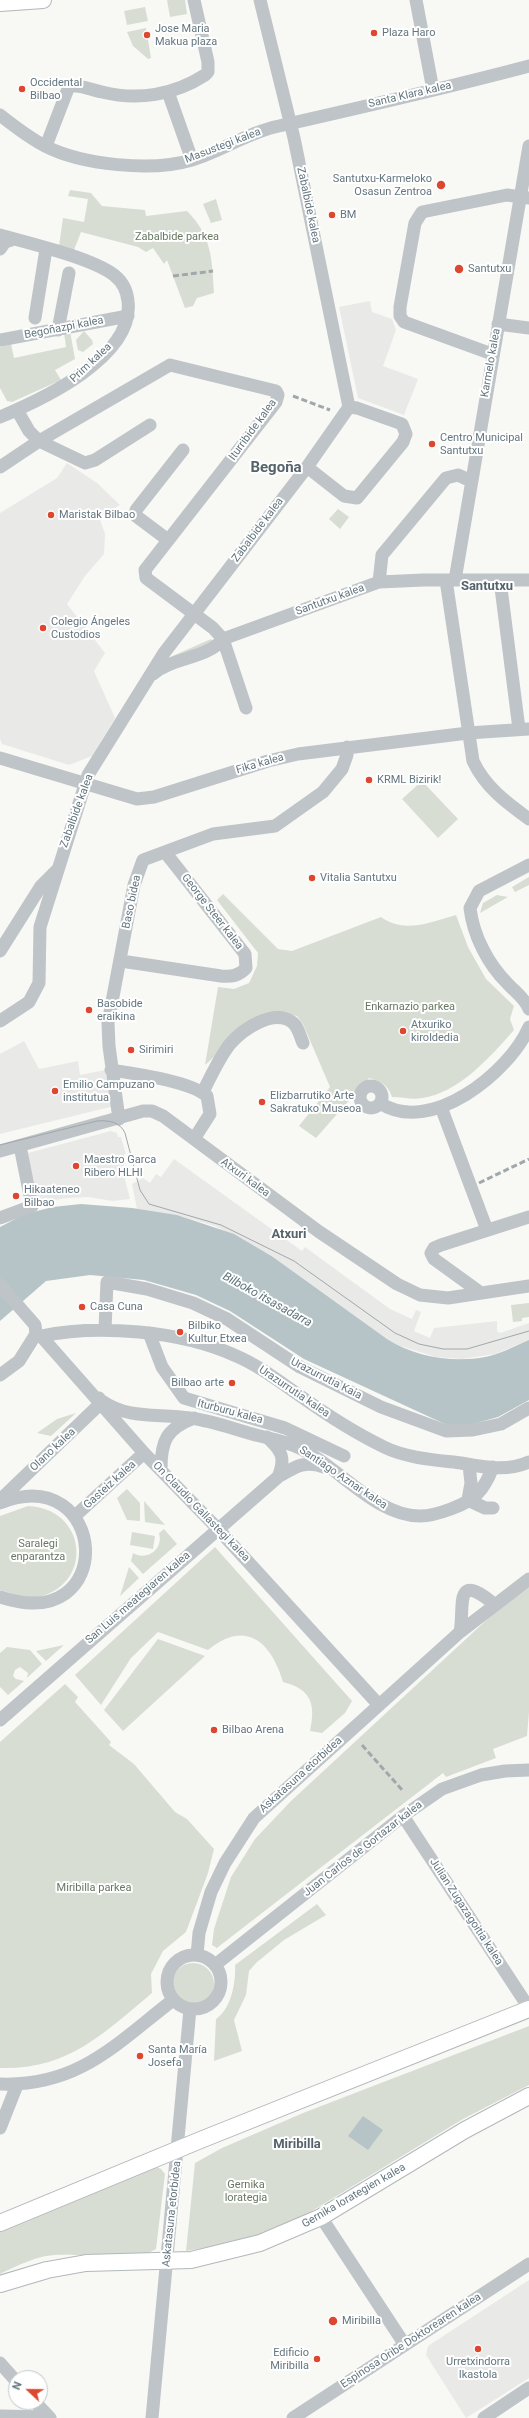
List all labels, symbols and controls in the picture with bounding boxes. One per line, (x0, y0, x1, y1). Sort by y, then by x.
place label: Jose Maria Makua plaza (155, 22, 217, 48)
place label: Plaza Haro (382, 26, 435, 40)
marker: Plaza Haro (369, 28, 379, 38)
marker: Jose Maria Makua plaza (142, 30, 152, 40)
place label: Occidental Bilbao (30, 76, 82, 102)
street label: Santa Klara kalea (367, 79, 453, 111)
marker: Occidental Bilbao (17, 84, 27, 94)
street label: Masustegi kalea (183, 125, 263, 167)
street label: Zabalbide kalea (294, 166, 322, 244)
place label: Santutxu-Karmeloko Osasun Zentroa (333, 172, 432, 198)
marker: Santutxu-Karmeloko Osasun Zentroa (435, 179, 447, 191)
place label: BM (340, 208, 356, 222)
marker: BM (327, 210, 337, 220)
park label: Zabalbide parkea (135, 230, 219, 244)
place label: Santutxu (468, 262, 511, 276)
marker: Santutxu (453, 263, 465, 275)
street label: Begoñazpi kalea (23, 314, 105, 342)
street label: Karmelo kalea (478, 327, 504, 399)
street label: Prim kalea (68, 341, 114, 385)
street label: Iturribide kalea (226, 397, 280, 463)
place label: Centro Municipal Santutxu (440, 431, 523, 457)
marker: Centro Municipal Santutxu (427, 439, 437, 449)
district label: Begoña (250, 459, 302, 477)
street label: Zabalbide kalea (230, 495, 286, 565)
place label: Maristak Bilbao (59, 508, 135, 522)
marker: Maristak Bilbao (46, 510, 56, 520)
district label: Santutxu (461, 579, 513, 595)
street label: Santutxu kalea (294, 581, 366, 619)
place label: Colegio Ángeles Custodios (51, 615, 130, 641)
marker: Colegio Ángeles Custodios (38, 623, 48, 633)
street label: Fika kalea (235, 751, 285, 777)
street label: Zabalbide kalea (58, 773, 96, 849)
place label: KRML Bizirik! (377, 773, 441, 787)
marker: KRML Bizirik! (364, 775, 374, 785)
place label: Vitalia Santutxu (320, 871, 397, 885)
street label: George Steer kalea (178, 872, 246, 952)
marker: Vitalia Santutxu (307, 873, 317, 883)
street label: Baso bidea (120, 874, 144, 930)
place label: Basobide eraikina (97, 997, 143, 1023)
park label: Enkarnazio parkea (365, 1000, 455, 1014)
marker: Basobide eraikina (84, 1005, 94, 1015)
place label: Atxuriko kiroldedia (411, 1018, 459, 1044)
marker: Atxuriko kiroldedia (398, 1026, 408, 1036)
place label: Sirimiri (139, 1043, 173, 1057)
marker: Sirimiri (126, 1045, 136, 1055)
place label: Emilio Campuzano institutua (63, 1078, 155, 1104)
marker: Emilio Campuzano institutua (50, 1086, 60, 1096)
place label: Elizbarrutiko Arte Sakratuko Museoa (270, 1089, 361, 1115)
marker: Elizbarrutiko Arte Sakratuko Museoa (257, 1097, 267, 1107)
place label: Maestro Garca Ribero HLHI (84, 1153, 156, 1179)
street label: Atxuri kalea (218, 1156, 272, 1200)
marker: Maestro Garca Ribero HLHI (71, 1161, 81, 1171)
place label: Hikaateneo Bilbao (24, 1183, 80, 1209)
marker: Hikaateneo Bilbao (11, 1191, 21, 1201)
district label: Atxuri (271, 1227, 307, 1243)
water label: Bilboko itsasadarra (220, 1270, 314, 1330)
place label: Casa Cuna (90, 1300, 143, 1314)
marker: Casa Cuna (77, 1302, 87, 1312)
place label: Bilbiko Kultur Etxea (188, 1319, 247, 1345)
marker: Bilbiko Kultur Etxea (175, 1327, 185, 1337)
street label: Urazurrutia Kaia (288, 1355, 364, 1403)
street label: Urazurrutia kalea (256, 1363, 332, 1421)
place label: Bilbao arte (171, 1376, 224, 1390)
marker: Bilbao arte (227, 1378, 237, 1388)
street label: Iturburu kalea (196, 1397, 264, 1427)
street label: Olano kalea (28, 1426, 78, 1474)
street label: Santiago Aznar kalea (296, 1444, 390, 1512)
street label: Gasteiz kalea (81, 1458, 139, 1512)
street label: On Claudio Gallastegi kalea (150, 1459, 252, 1565)
park label: Saralegi enparantza (11, 1537, 65, 1563)
street label: San Luis meategiaren kalea (83, 1549, 193, 1647)
place label: Bilbao Arena (222, 1723, 284, 1737)
marker: Bilbao Arena (209, 1725, 219, 1735)
street label: Askatasuna etorbidea (257, 1734, 345, 1816)
street label: Juan Carlos de Gortazar kalea (301, 1798, 425, 1900)
street label: Julian Zugazagoitia kalea (427, 1856, 505, 1968)
park label: Miribilla parkea (57, 1881, 131, 1895)
place label: Santa María Josefa (148, 2043, 207, 2069)
marker: Santa María Josefa (135, 2051, 145, 2061)
district label: Miribilla (273, 2137, 321, 2153)
street label: Askatasuna etorbidea (160, 2160, 184, 2268)
street label: Gernika lorategien kalea (300, 2161, 408, 2231)
park label: Gernika lorategia (225, 2178, 267, 2204)
street label: Espinosa Oribe Doktorearen kalea (338, 2291, 484, 2391)
place label: Miribilla (342, 2314, 381, 2328)
marker: Miribilla (327, 2315, 339, 2327)
marker: Urretxindorra Ikastola (473, 2344, 483, 2354)
place label: Edificio Miribilla (270, 2346, 309, 2372)
marker: Edificio Miribilla (312, 2354, 322, 2364)
place label: Urretxindorra Ikastola (446, 2355, 510, 2381)
north arrow (8, 2370, 48, 2410)
text: N (10, 2380, 25, 2392)

